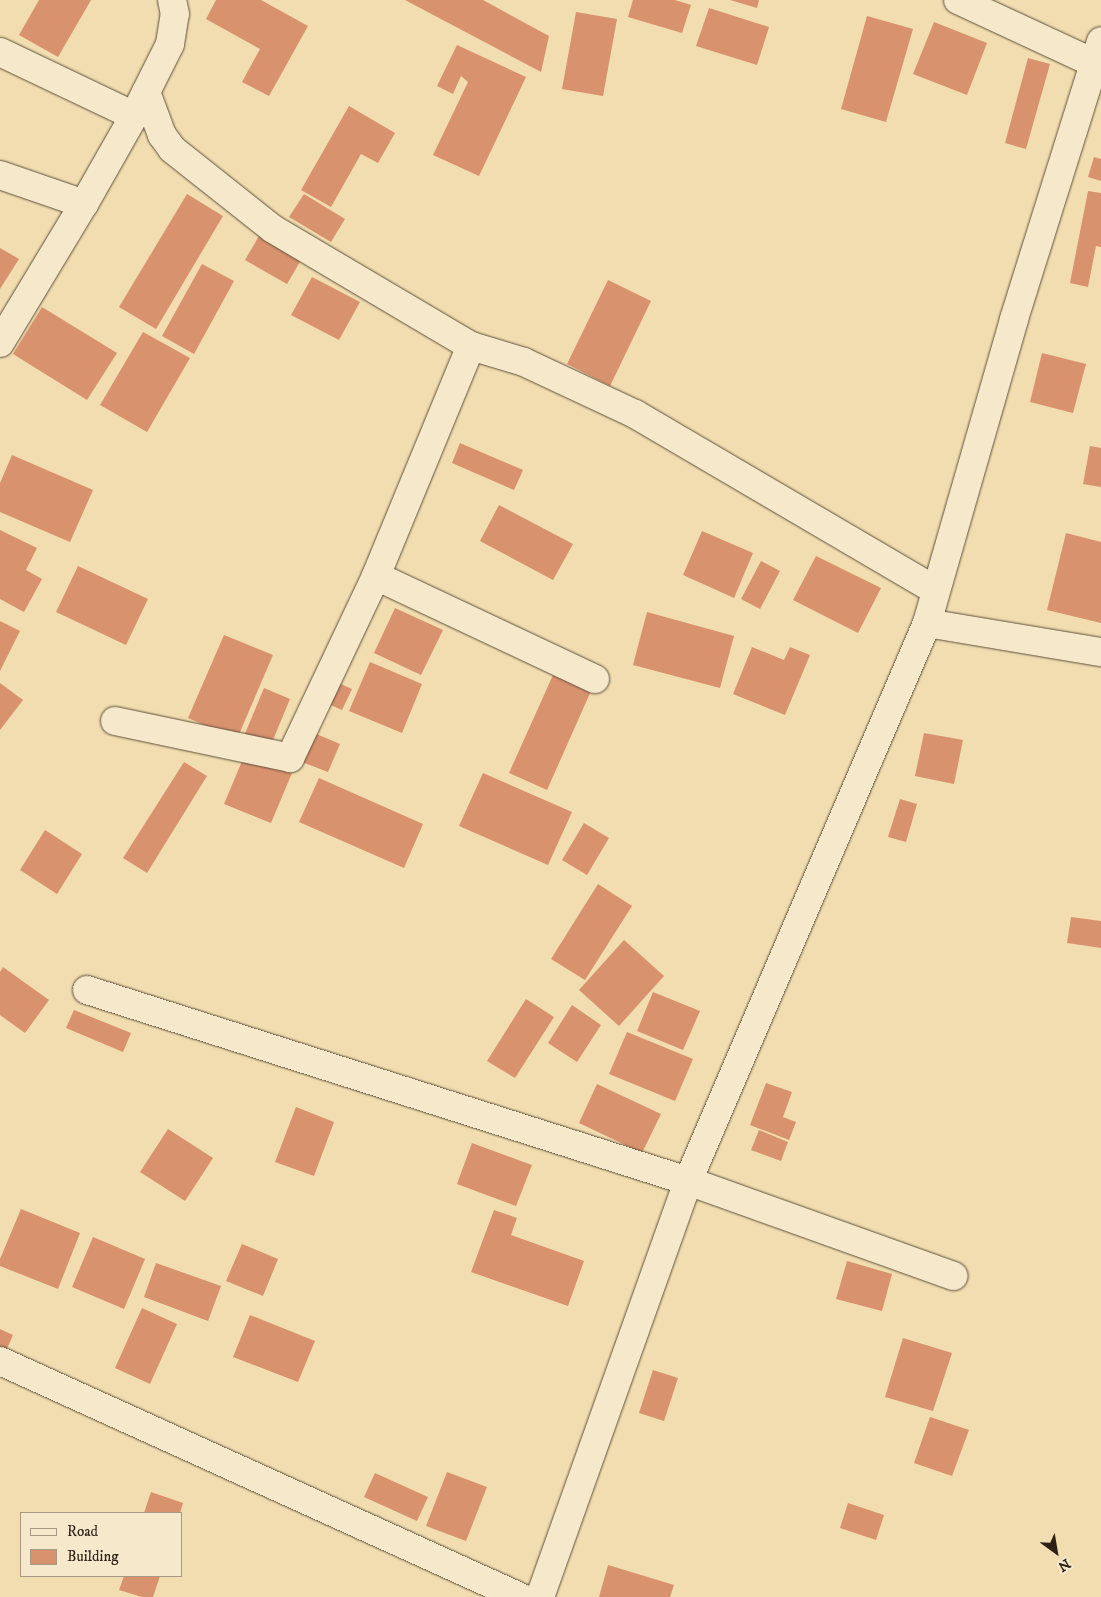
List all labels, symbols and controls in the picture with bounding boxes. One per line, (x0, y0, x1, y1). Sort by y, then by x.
legend (20, 1512, 182, 1577)
text: Road (67, 1522, 98, 1541)
north arrow (1031, 1527, 1081, 1577)
text: Building (67, 1547, 119, 1566)
text: N (1054, 1554, 1074, 1575)

